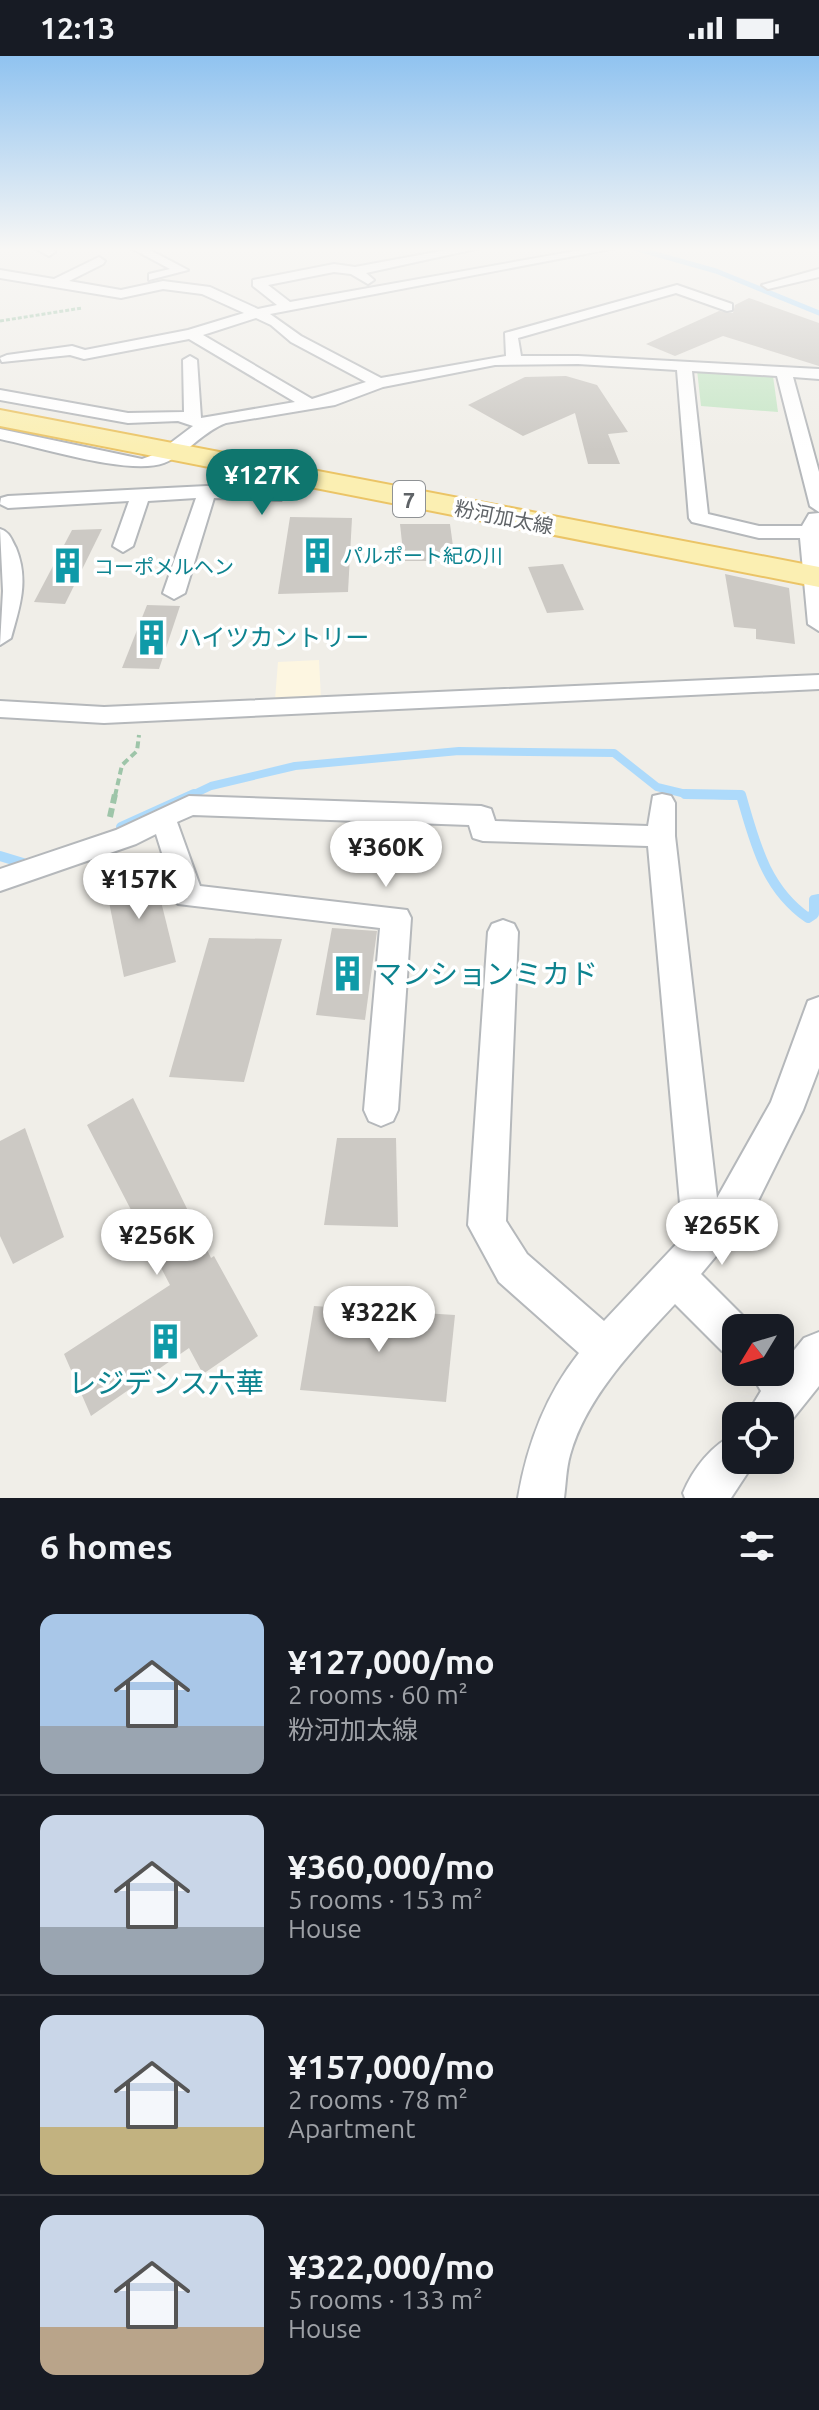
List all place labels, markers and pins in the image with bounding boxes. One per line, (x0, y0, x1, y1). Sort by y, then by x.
pin: ¥127K (206, 449, 318, 517)
building icon: パルポート紀の川 (298, 536, 336, 574)
place label: パルポート紀の川 (343, 544, 503, 567)
building icon: コーポメルヘン (49, 547, 87, 585)
place label: コーポメルヘン (94, 555, 234, 578)
building icon: ハイツカントリー (133, 618, 171, 656)
place label: ハイツカントリー (178, 624, 370, 651)
pin: ¥360K (330, 821, 442, 889)
pin: ¥157K (83, 853, 195, 921)
building icon: マンションミカド (329, 954, 367, 992)
place label: マンションミカド (374, 958, 598, 989)
pin: ¥265K (666, 1199, 778, 1267)
pin: ¥256K (101, 1209, 213, 1277)
pin: ¥322K (323, 1286, 435, 1354)
building icon: レジデンス六華 (147, 1323, 185, 1361)
place label: レジデンス六華 (68, 1367, 264, 1398)

